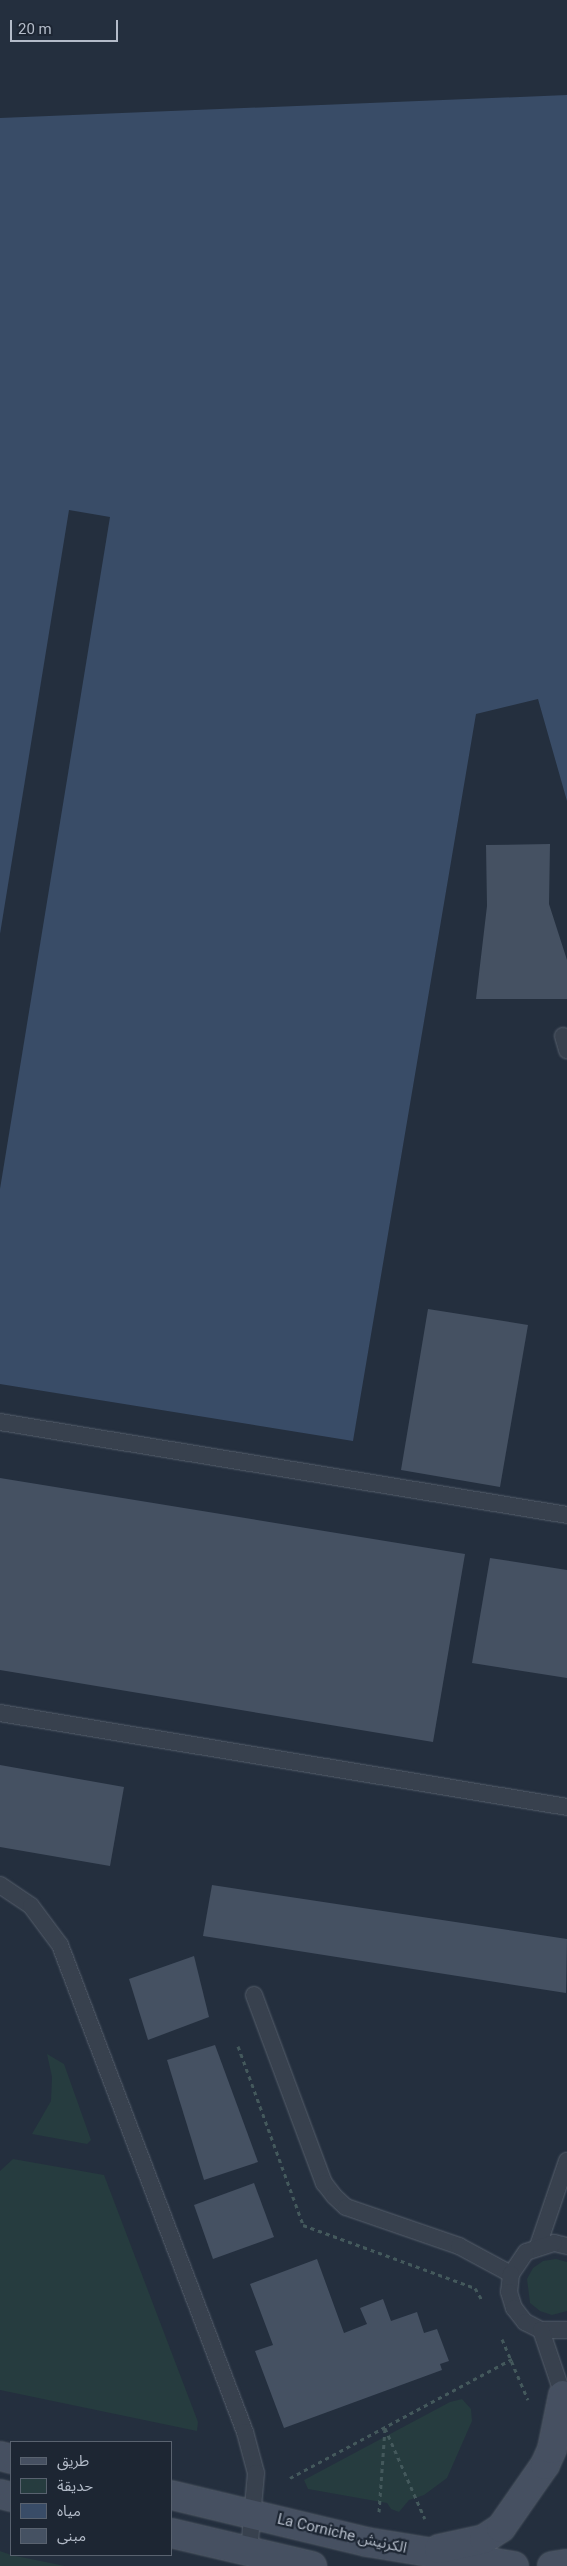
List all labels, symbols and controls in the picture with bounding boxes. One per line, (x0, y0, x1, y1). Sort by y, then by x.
scale bar (12, 10, 120, 42)
text: 20 m (18, 20, 52, 38)
legend (10, 2441, 172, 2556)
text: طريق (57, 2452, 89, 2470)
text: حديقة (57, 2477, 93, 2495)
text: مياه (57, 2502, 81, 2520)
street label: La Corniche الكرنيش (276, 2510, 408, 2558)
text: مبنى (57, 2527, 86, 2545)

